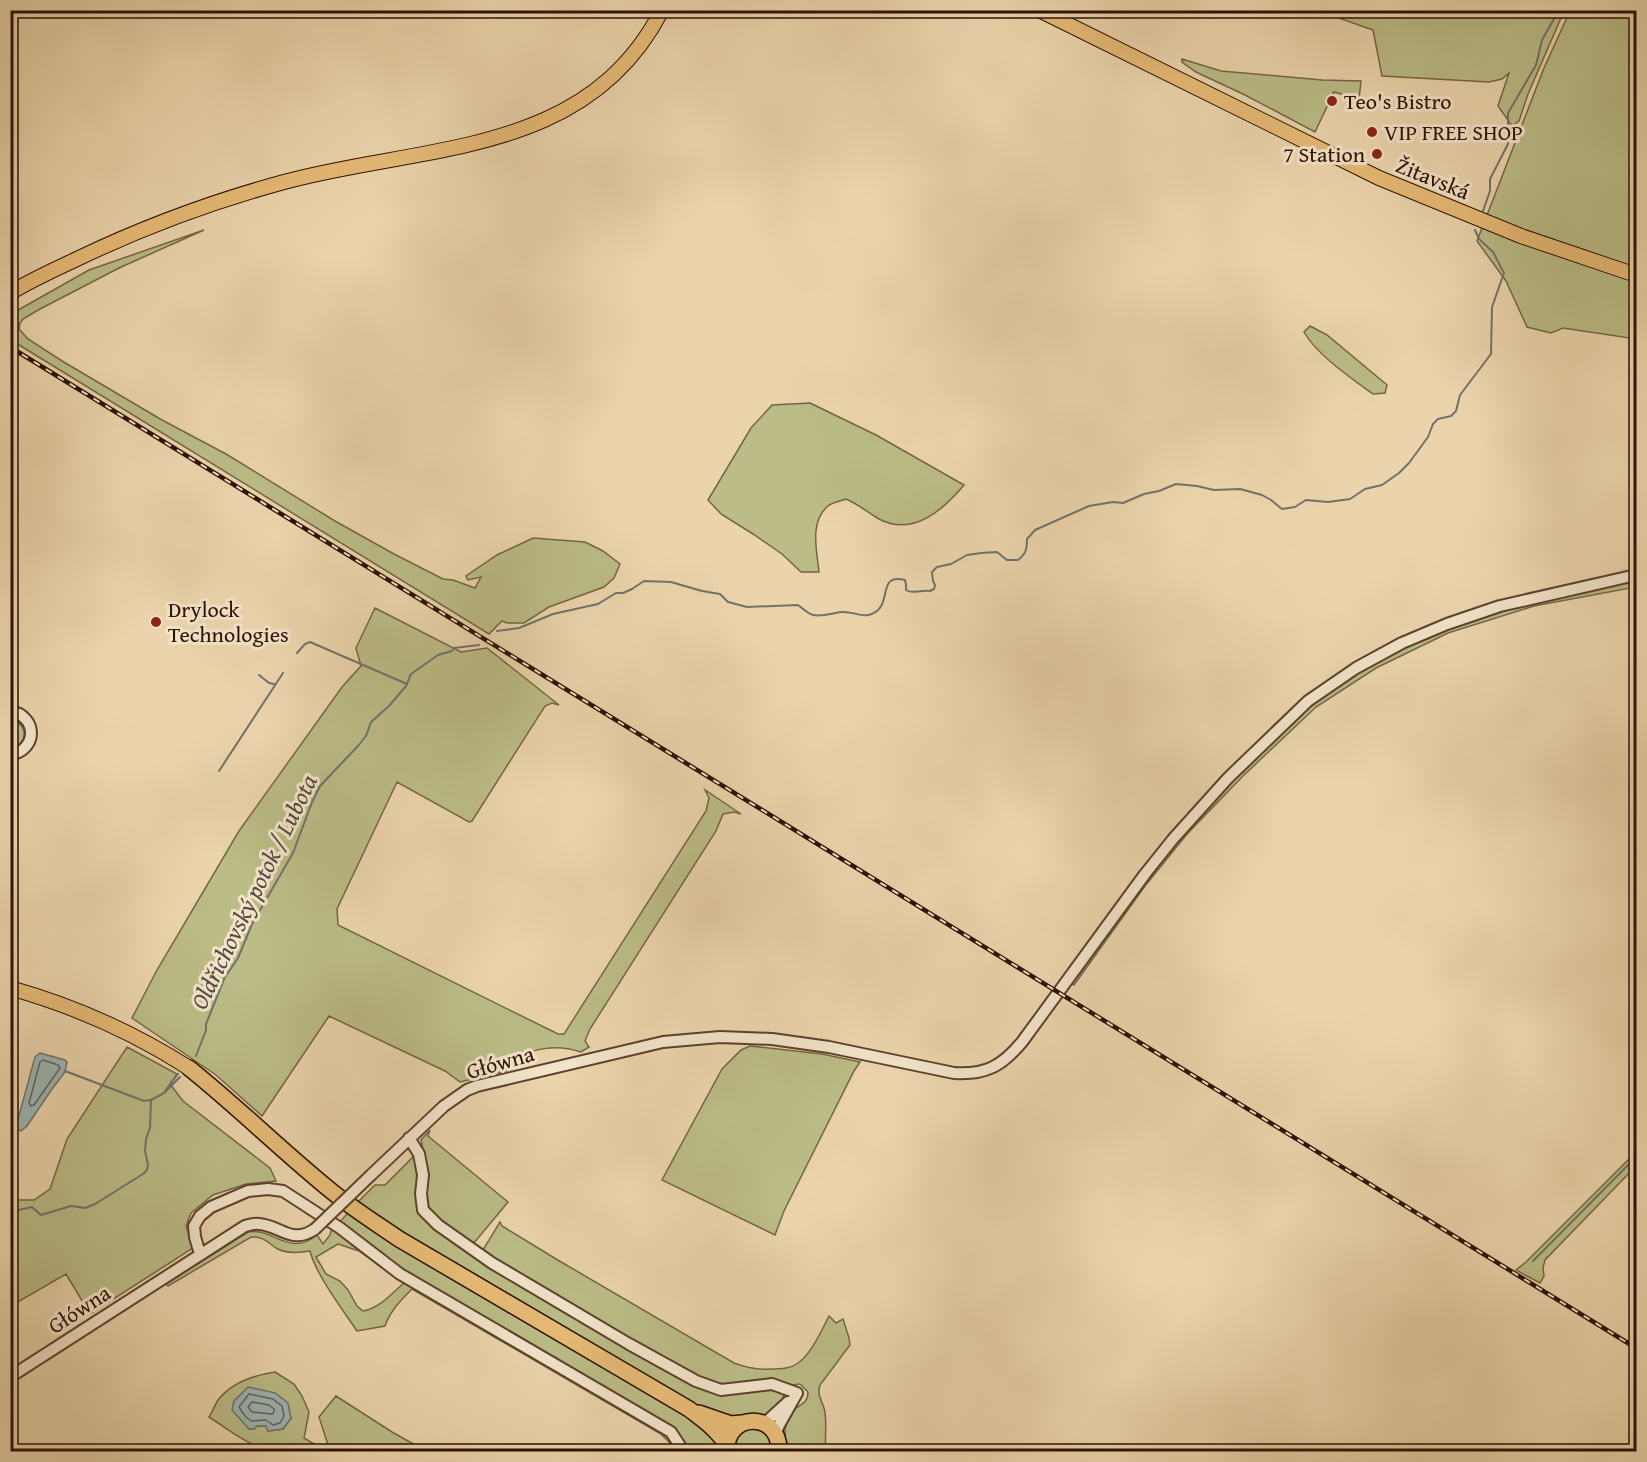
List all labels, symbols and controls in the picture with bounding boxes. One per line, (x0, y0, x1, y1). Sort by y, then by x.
place label: Teo's Bistro (1344, 85, 1451, 117)
marker: Teo's Bistro (1325, 94, 1339, 108)
place label: VIP FREE SHOP (1384, 116, 1523, 148)
marker: VIP FREE SHOP (1365, 125, 1379, 139)
place label: 7 Station (1283, 138, 1366, 170)
marker: 7 Station (1370, 147, 1384, 161)
street label: Žitavská (1391, 149, 1475, 207)
place label: Drylock Technologies (168, 593, 289, 650)
marker: Drylock Technologies (149, 615, 163, 629)
water label: Oldřichovský potok / Lubota (181, 768, 326, 1015)
street label: Główna (462, 1037, 538, 1087)
street label: Główna (41, 1276, 117, 1341)

